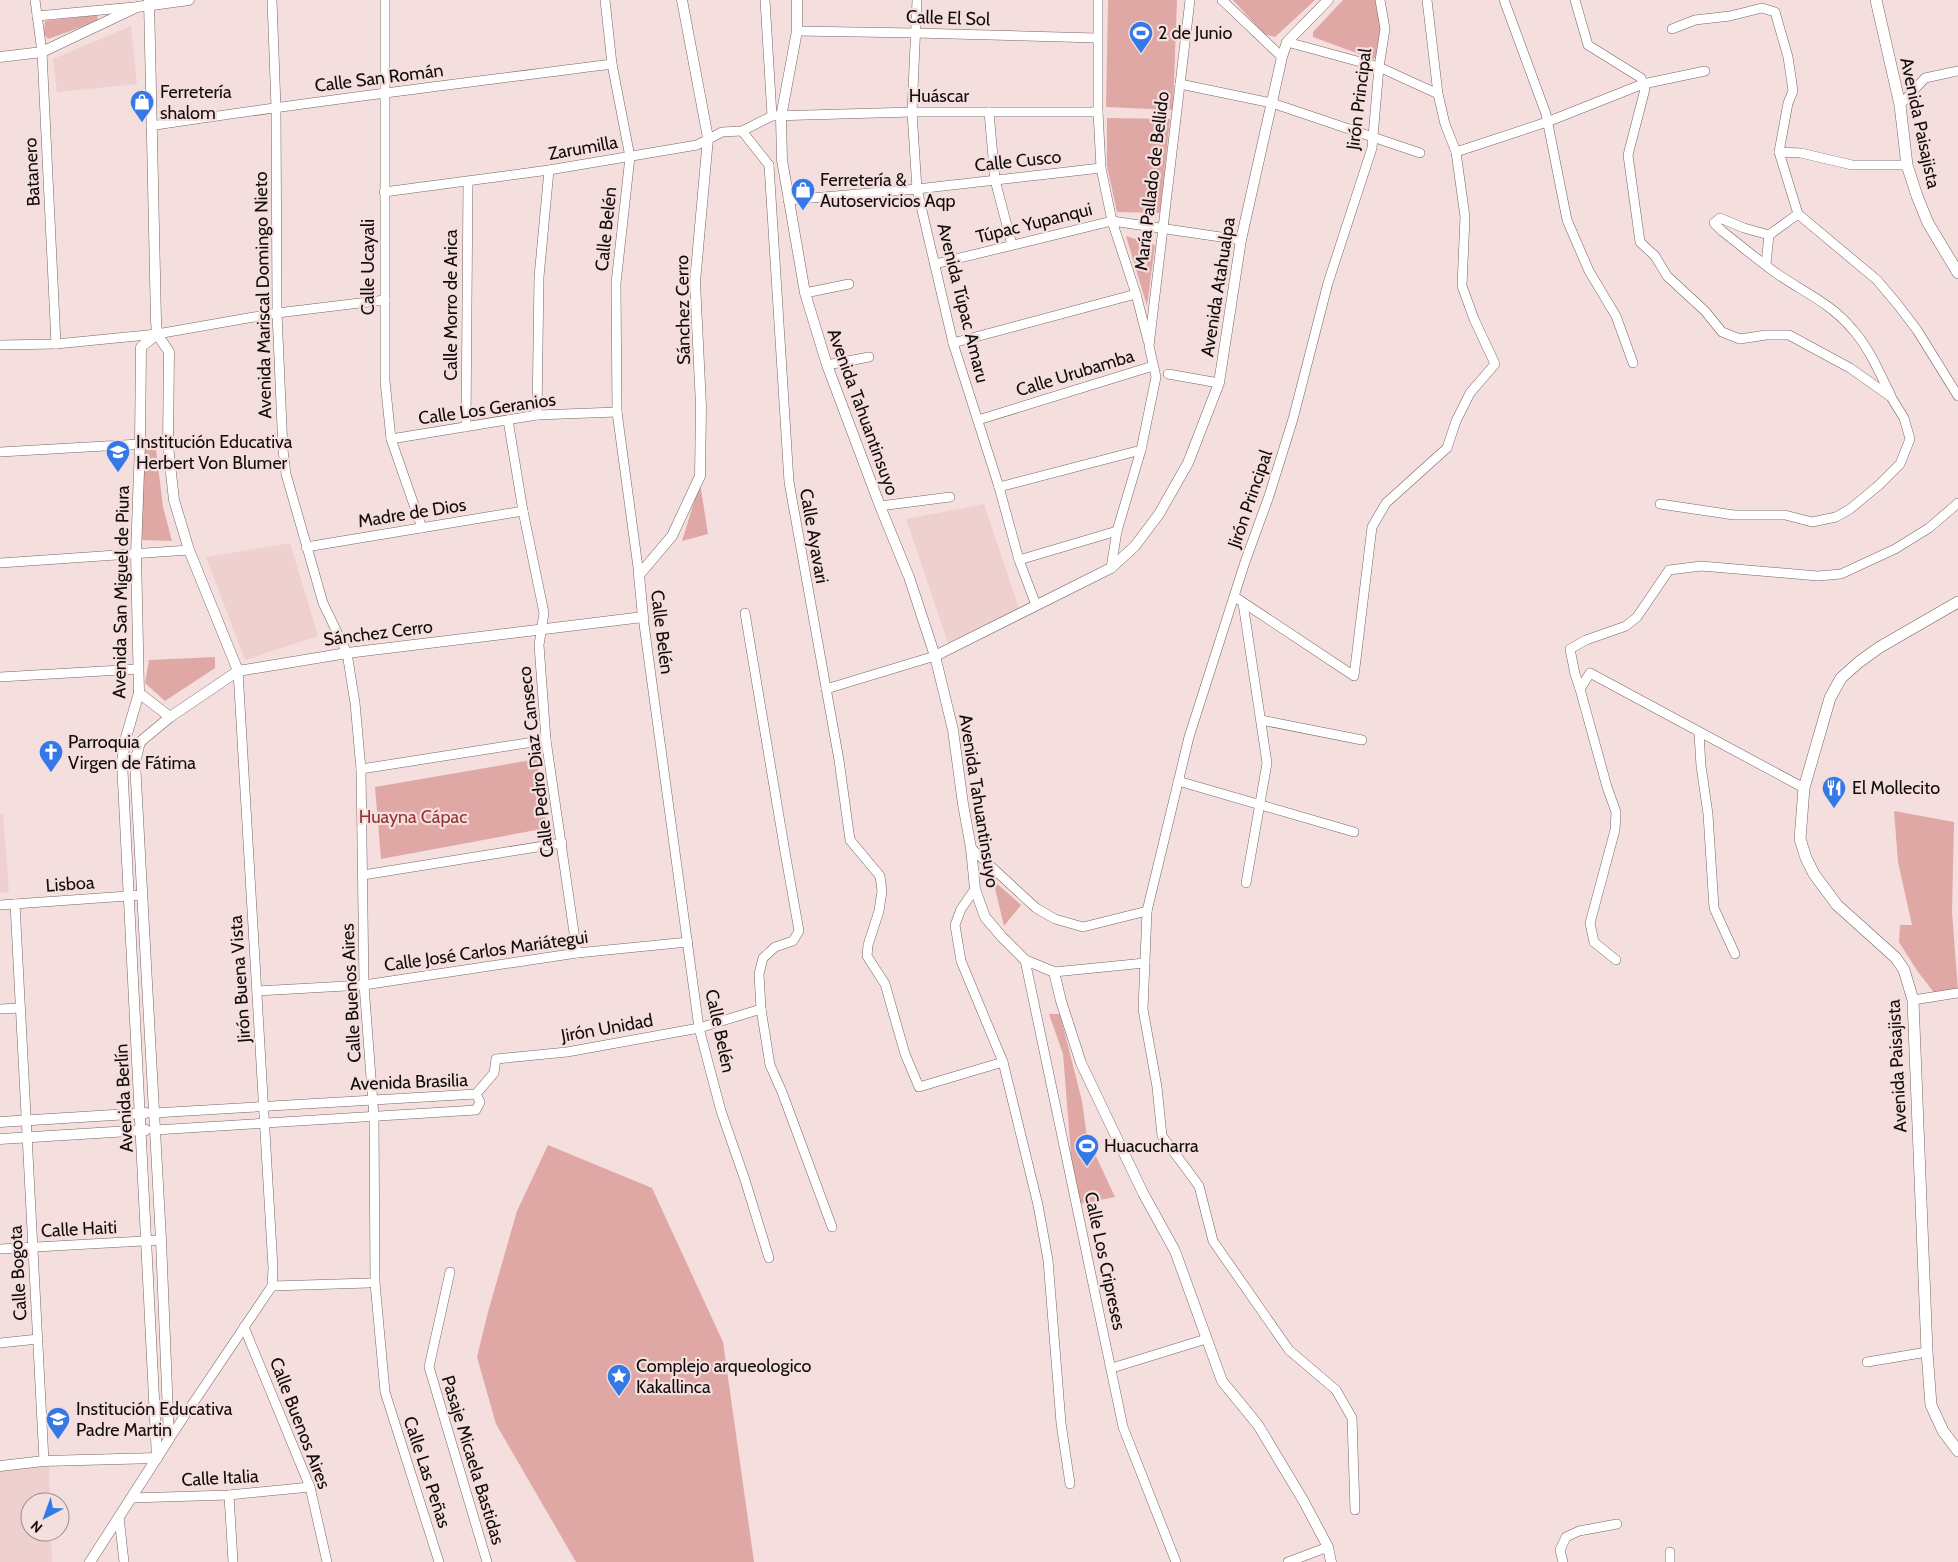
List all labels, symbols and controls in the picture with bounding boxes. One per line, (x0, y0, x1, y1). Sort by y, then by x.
street label: Calle El Sol (905, 6, 991, 30)
sports icon: 2 de Junio (1128, 20, 1154, 54)
place label: 2 de Junio (1158, 22, 1232, 44)
street label: Jirón Principal (1342, 46, 1376, 152)
street label: Avenida Paisajista (1895, 56, 1945, 191)
street label: Calle San Román (313, 59, 445, 97)
place label: Ferretería shalom (160, 81, 232, 124)
street label: Huáscar (909, 85, 970, 107)
shop icon: Ferretería shalom (129, 89, 155, 123)
street label: María Pallado de Bellido (1130, 90, 1174, 272)
street label: Zarumilla (547, 131, 620, 165)
street label: Batanero (19, 137, 45, 207)
street label: Calle Cusco (974, 146, 1063, 176)
place label: Ferretería & Autoservicios Aqp (820, 169, 956, 212)
street label: Avenida Mariscal Domingo Nieto (250, 171, 276, 419)
shop icon: Ferretería & Autoservicios Aqp (790, 177, 816, 211)
street label: Calle Belén (591, 186, 621, 272)
street label: Túpac Yupanqui (974, 198, 1094, 248)
street label: Avenida Atahualpa (1196, 215, 1240, 358)
street label: Calle Ucayali (357, 219, 379, 315)
street label: Avenida Túpac Amaru (932, 221, 994, 385)
street label: Calle Morro de Arica (440, 229, 462, 381)
street label: Sánchez Cerro (671, 255, 695, 365)
street label: Avenida Tahuantinsuyo (823, 326, 903, 498)
street label: Calle Urubamba (1013, 344, 1137, 401)
street label: Calle Los Geranios (417, 388, 557, 430)
place label: Institución Educativa Herbert Von Blumer (136, 431, 293, 474)
school or university icon: Institución Educativa Herbert Von Blumer (105, 439, 131, 473)
street label: Jirón Principal (1223, 446, 1277, 552)
street label: Avenida San Miguel de Piura (108, 485, 134, 699)
street label: Calle Ayavari (795, 487, 833, 585)
street label: Madre de Dios (356, 494, 468, 532)
street label: Calle Belén (646, 589, 678, 675)
street label: Sánchez Cerro (322, 615, 434, 651)
street label: Calle Pedro Diaz Canseco (513, 665, 559, 859)
street label: Avenida Tahuantinsuyo (954, 713, 1004, 889)
place label: Parroquia Virgen de Fátima (68, 731, 196, 774)
church icon: Parroquia Virgen de Fátima (38, 739, 64, 773)
restaurant icon: El Mollecito (1821, 775, 1847, 809)
place label: El Mollecito (1852, 777, 1940, 799)
park label: Huayna Cápac (359, 806, 467, 828)
street label: Lisboa (45, 871, 95, 897)
street label: Jirón Buena Vista (225, 914, 255, 1044)
street label: Calle Buenos Aires (336, 923, 366, 1063)
street label: Calle José Carlos Mariátegui (383, 926, 589, 976)
street label: Calle Belén (700, 987, 740, 1075)
street label: Avenida Paisajista (1883, 999, 1911, 1133)
street label: Jirón Unidad (558, 1009, 655, 1047)
street label: Avenida Berlín (110, 1043, 138, 1153)
street label: Avenida Brasilia (350, 1069, 469, 1095)
sports icon: Huacucharra (1074, 1133, 1100, 1167)
place label: Huacucharra (1104, 1135, 1199, 1157)
street label: Calle Los Cripreses (1080, 1190, 1130, 1332)
street label: Calle Haiti (40, 1216, 118, 1242)
street label: Calle Bogota (4, 1224, 31, 1321)
street label: Calle Buenos Aires (265, 1354, 335, 1492)
place label: Complejo arqueologico Kakallinca (636, 1355, 812, 1398)
place icon: Complejo arqueologico Kakallinca (606, 1363, 632, 1397)
street label: Pasaje Micaela Bastidas (437, 1373, 509, 1547)
place label: Institución Educativa Padre Martin (76, 1398, 233, 1441)
school or university icon: Institución Educativa Padre Martin (45, 1406, 71, 1440)
street label: Calle Las Peñas (399, 1413, 455, 1531)
street label: Calle Italia (181, 1465, 259, 1491)
north arrow (20, 1492, 70, 1542)
text: N (27, 1517, 46, 1537)

